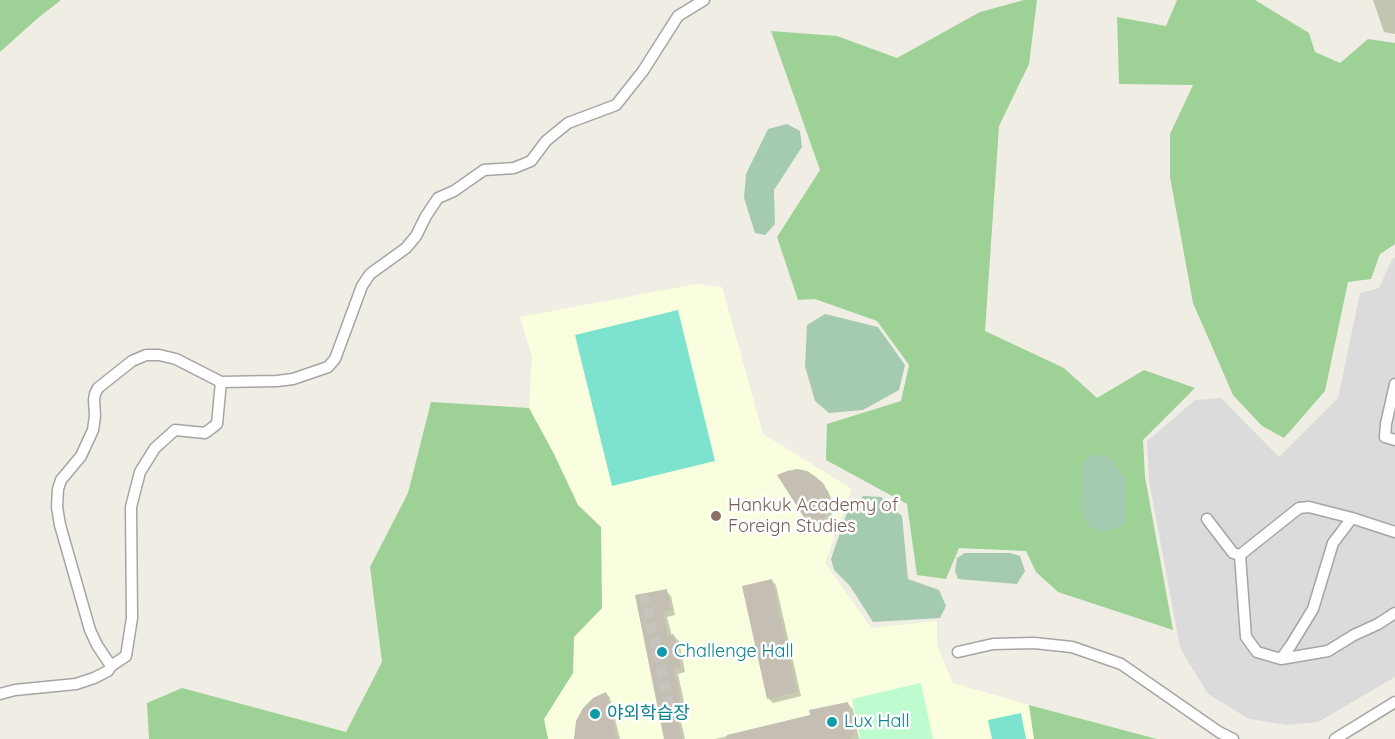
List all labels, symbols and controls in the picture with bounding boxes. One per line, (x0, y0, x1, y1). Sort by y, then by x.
place label: Hankuk Academy of Foreign Studies (728, 495, 898, 538)
marker: Hankuk Academy of Foreign Studies (709, 509, 723, 523)
place label: Challenge Hall (674, 641, 794, 663)
marker: Challenge Hall (655, 645, 669, 659)
place label: 야외학습장 (607, 703, 690, 725)
marker: 야외학습장 (588, 707, 602, 721)
place label: Lux Hall (844, 711, 910, 733)
marker: Lux Hall (825, 715, 839, 729)

